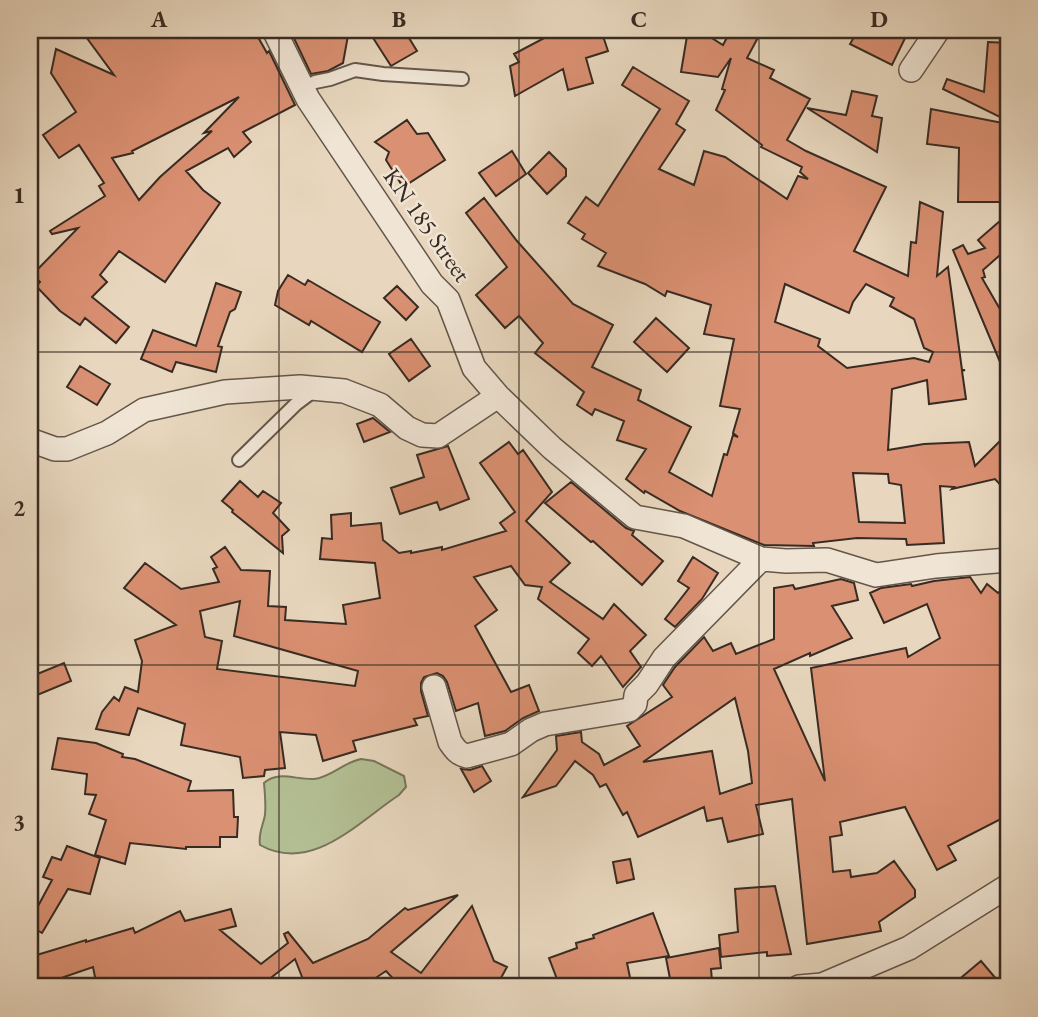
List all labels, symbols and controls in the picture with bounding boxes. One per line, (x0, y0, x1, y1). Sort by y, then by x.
text: A (150, 4, 168, 34)
text: B (392, 4, 406, 34)
text: C (631, 4, 647, 34)
text: D (870, 4, 888, 34)
street label: KN 185 Street (377, 162, 478, 288)
text: 1 (13, 180, 25, 210)
text: 2 (13, 493, 25, 523)
text: 3 (13, 807, 25, 837)

